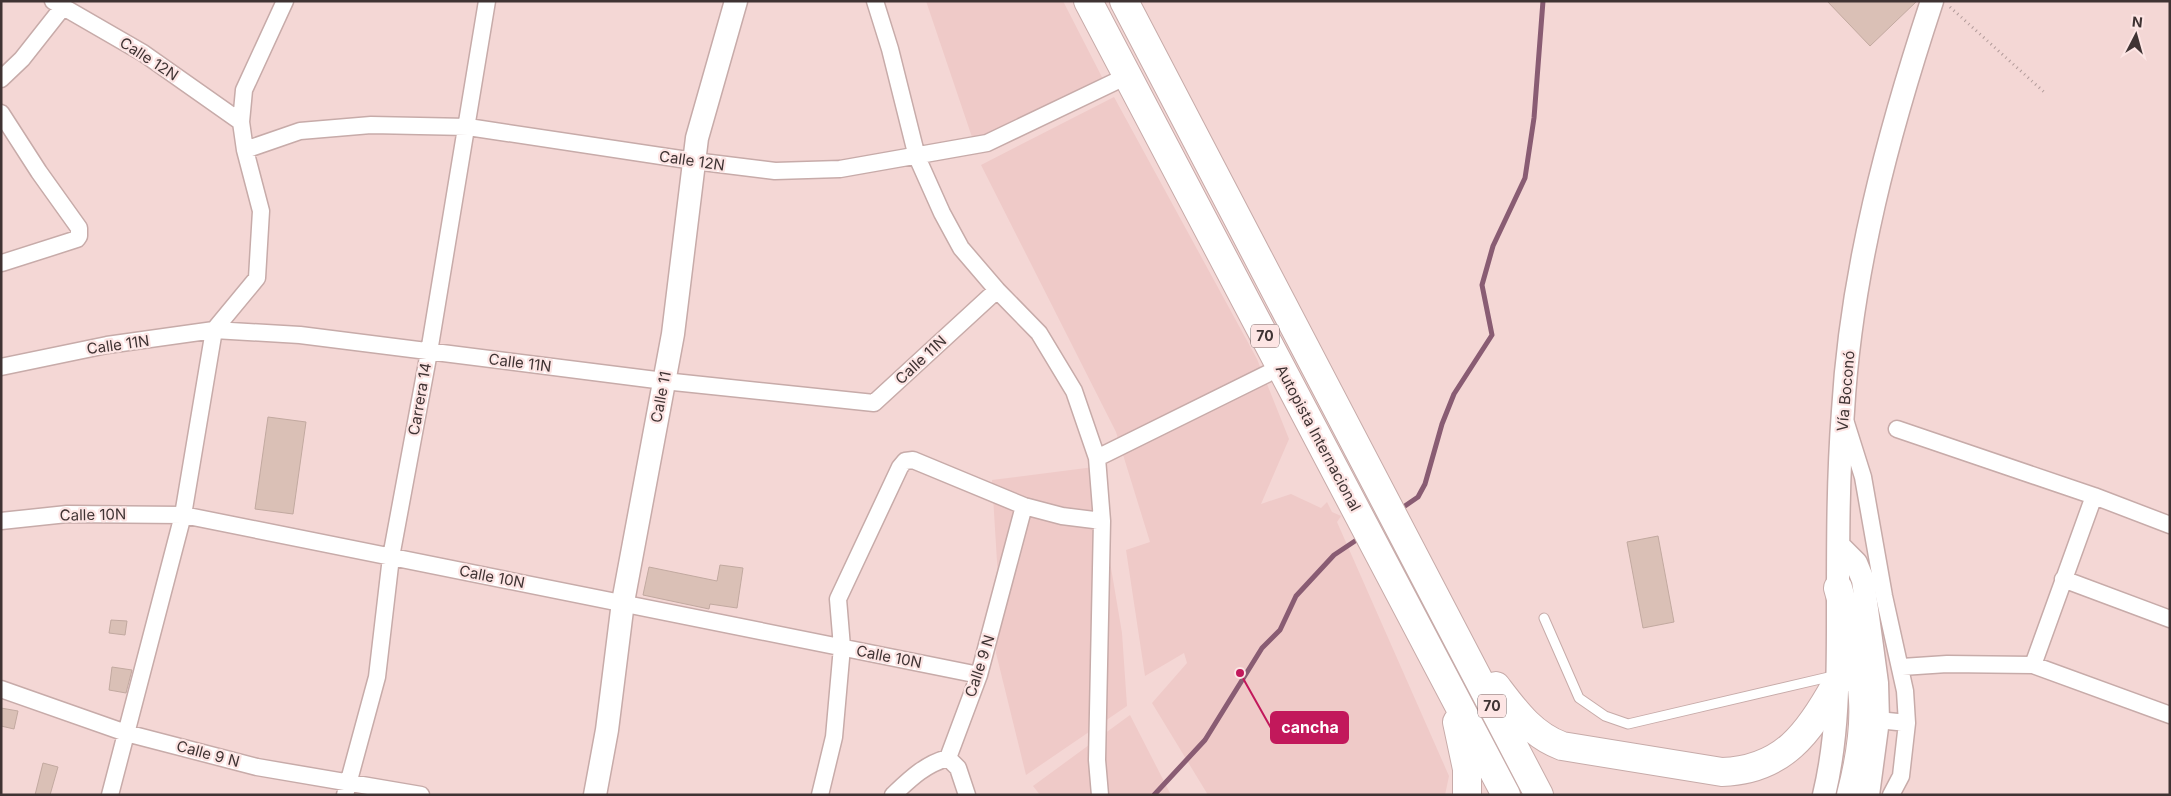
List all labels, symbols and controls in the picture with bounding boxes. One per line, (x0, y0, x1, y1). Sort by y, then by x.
north arrow (2111, 10, 2161, 60)
text: N (2131, 13, 2144, 31)
street label: Calle 12N (116, 33, 182, 85)
street label: Calle 12N (658, 146, 726, 175)
road number: 70 (1251, 324, 1279, 348)
street label: Calle 11N (85, 331, 151, 358)
street label: Calle 11N (891, 331, 950, 388)
street label: Calle 11N (488, 349, 553, 376)
street label: Vía Boconó (1833, 350, 1858, 432)
street label: Carrera 14 (404, 361, 435, 437)
street label: Autopista Internacional (1272, 361, 1365, 514)
street label: Calle 11 (646, 370, 675, 424)
street label: Calle 10N (60, 504, 126, 525)
street label: Calle 10N (458, 561, 527, 592)
street label: Calle 9 N (961, 632, 999, 699)
street label: Calle 10N (855, 641, 924, 672)
road number: 70 (1478, 694, 1506, 718)
callout: cancha (1271, 712, 1348, 743)
text: cancha (1281, 717, 1339, 737)
street label: Calle 9 N (175, 736, 242, 771)

